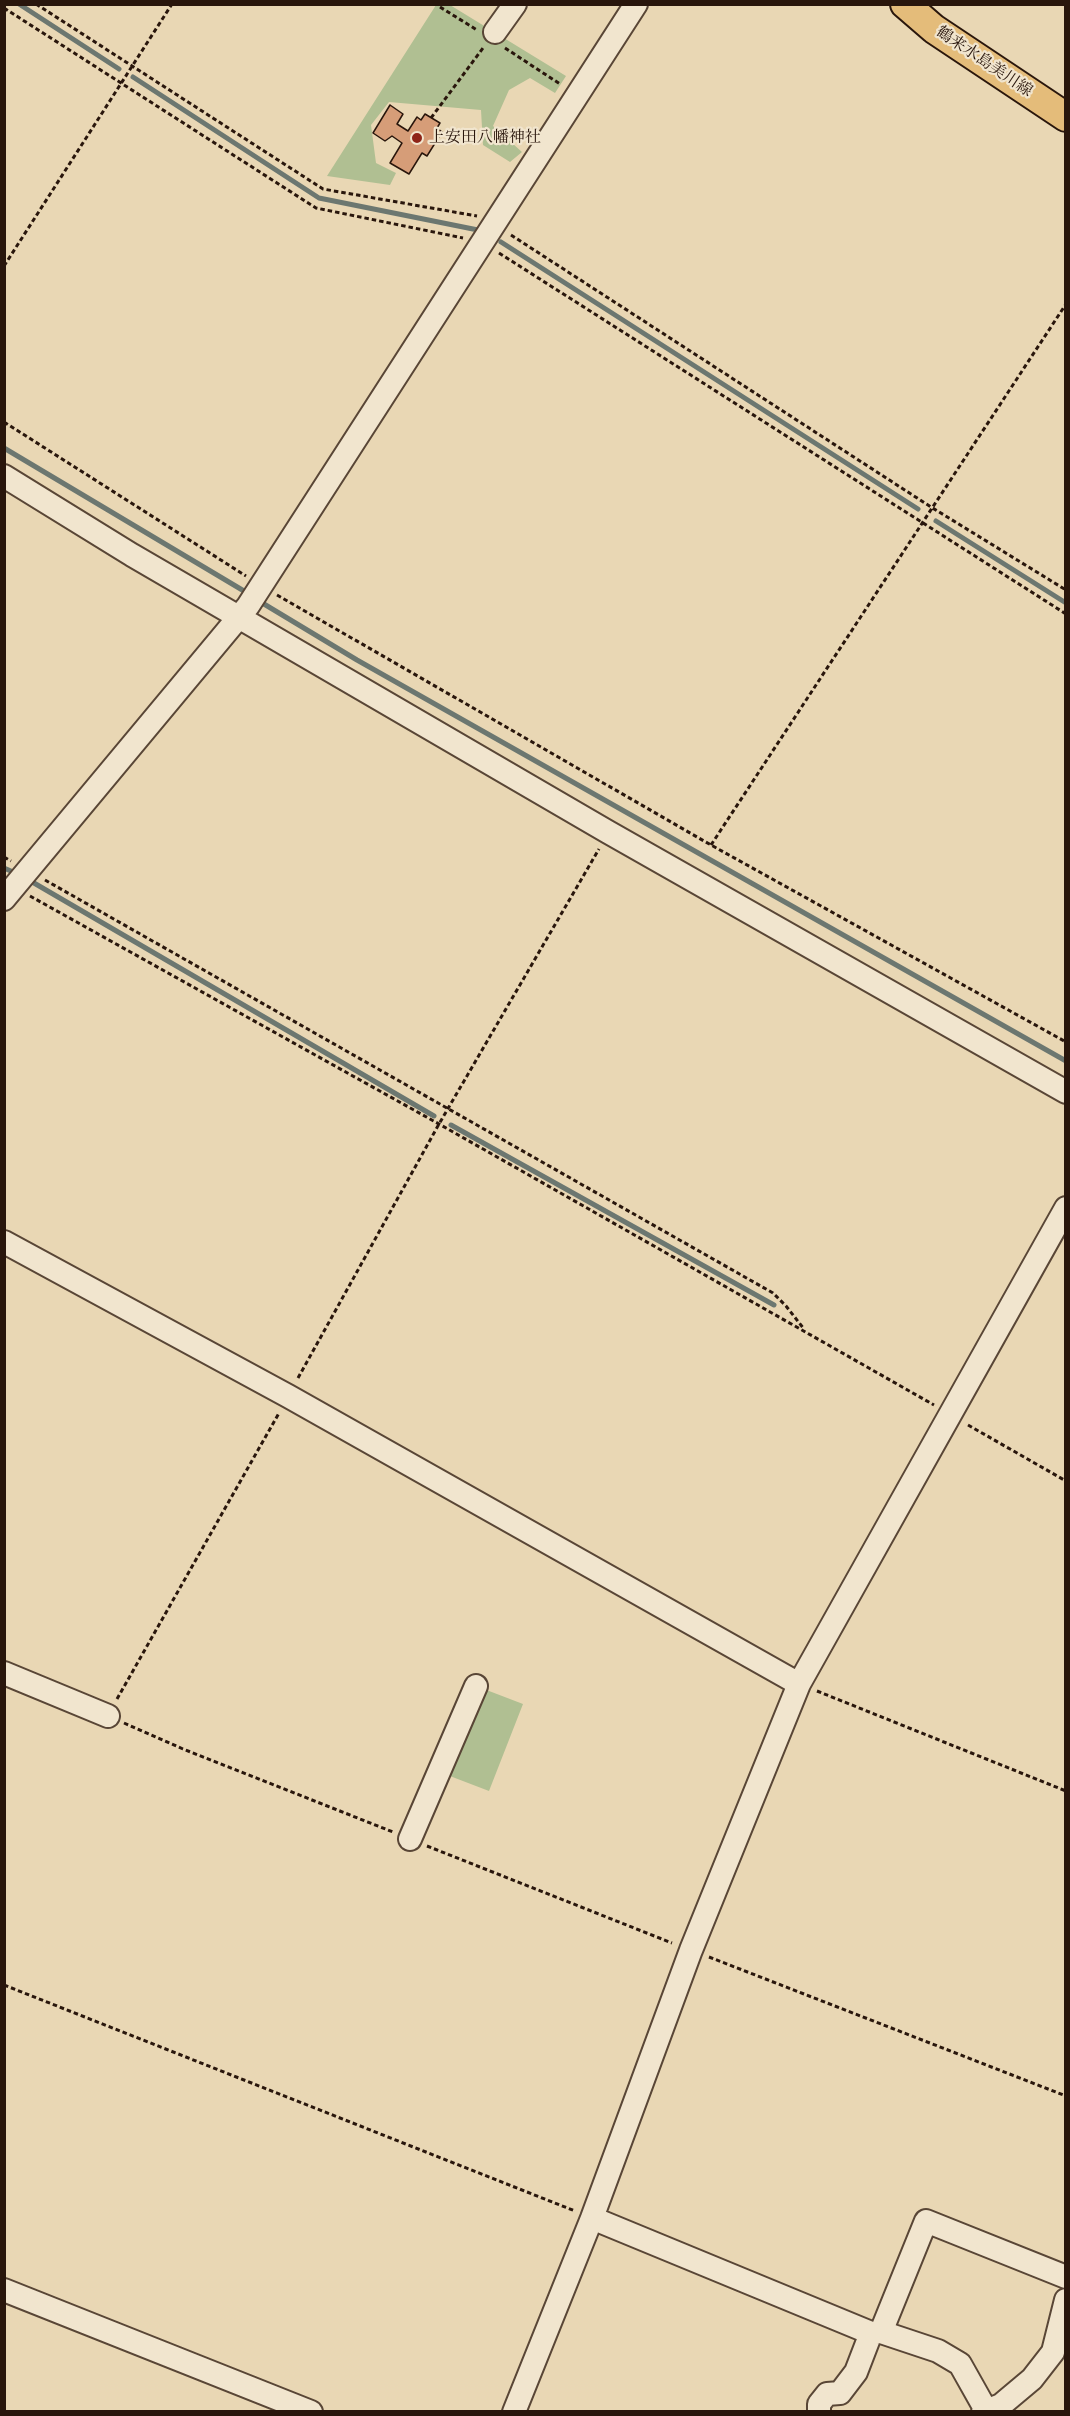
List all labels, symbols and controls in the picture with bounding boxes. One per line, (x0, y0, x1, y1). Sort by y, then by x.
street label: 鶴来水島美川線 (932, 23, 1036, 101)
place label: 上安田八幡神社 (429, 128, 541, 148)
marker: 上安田八幡神社 (410, 131, 424, 145)

